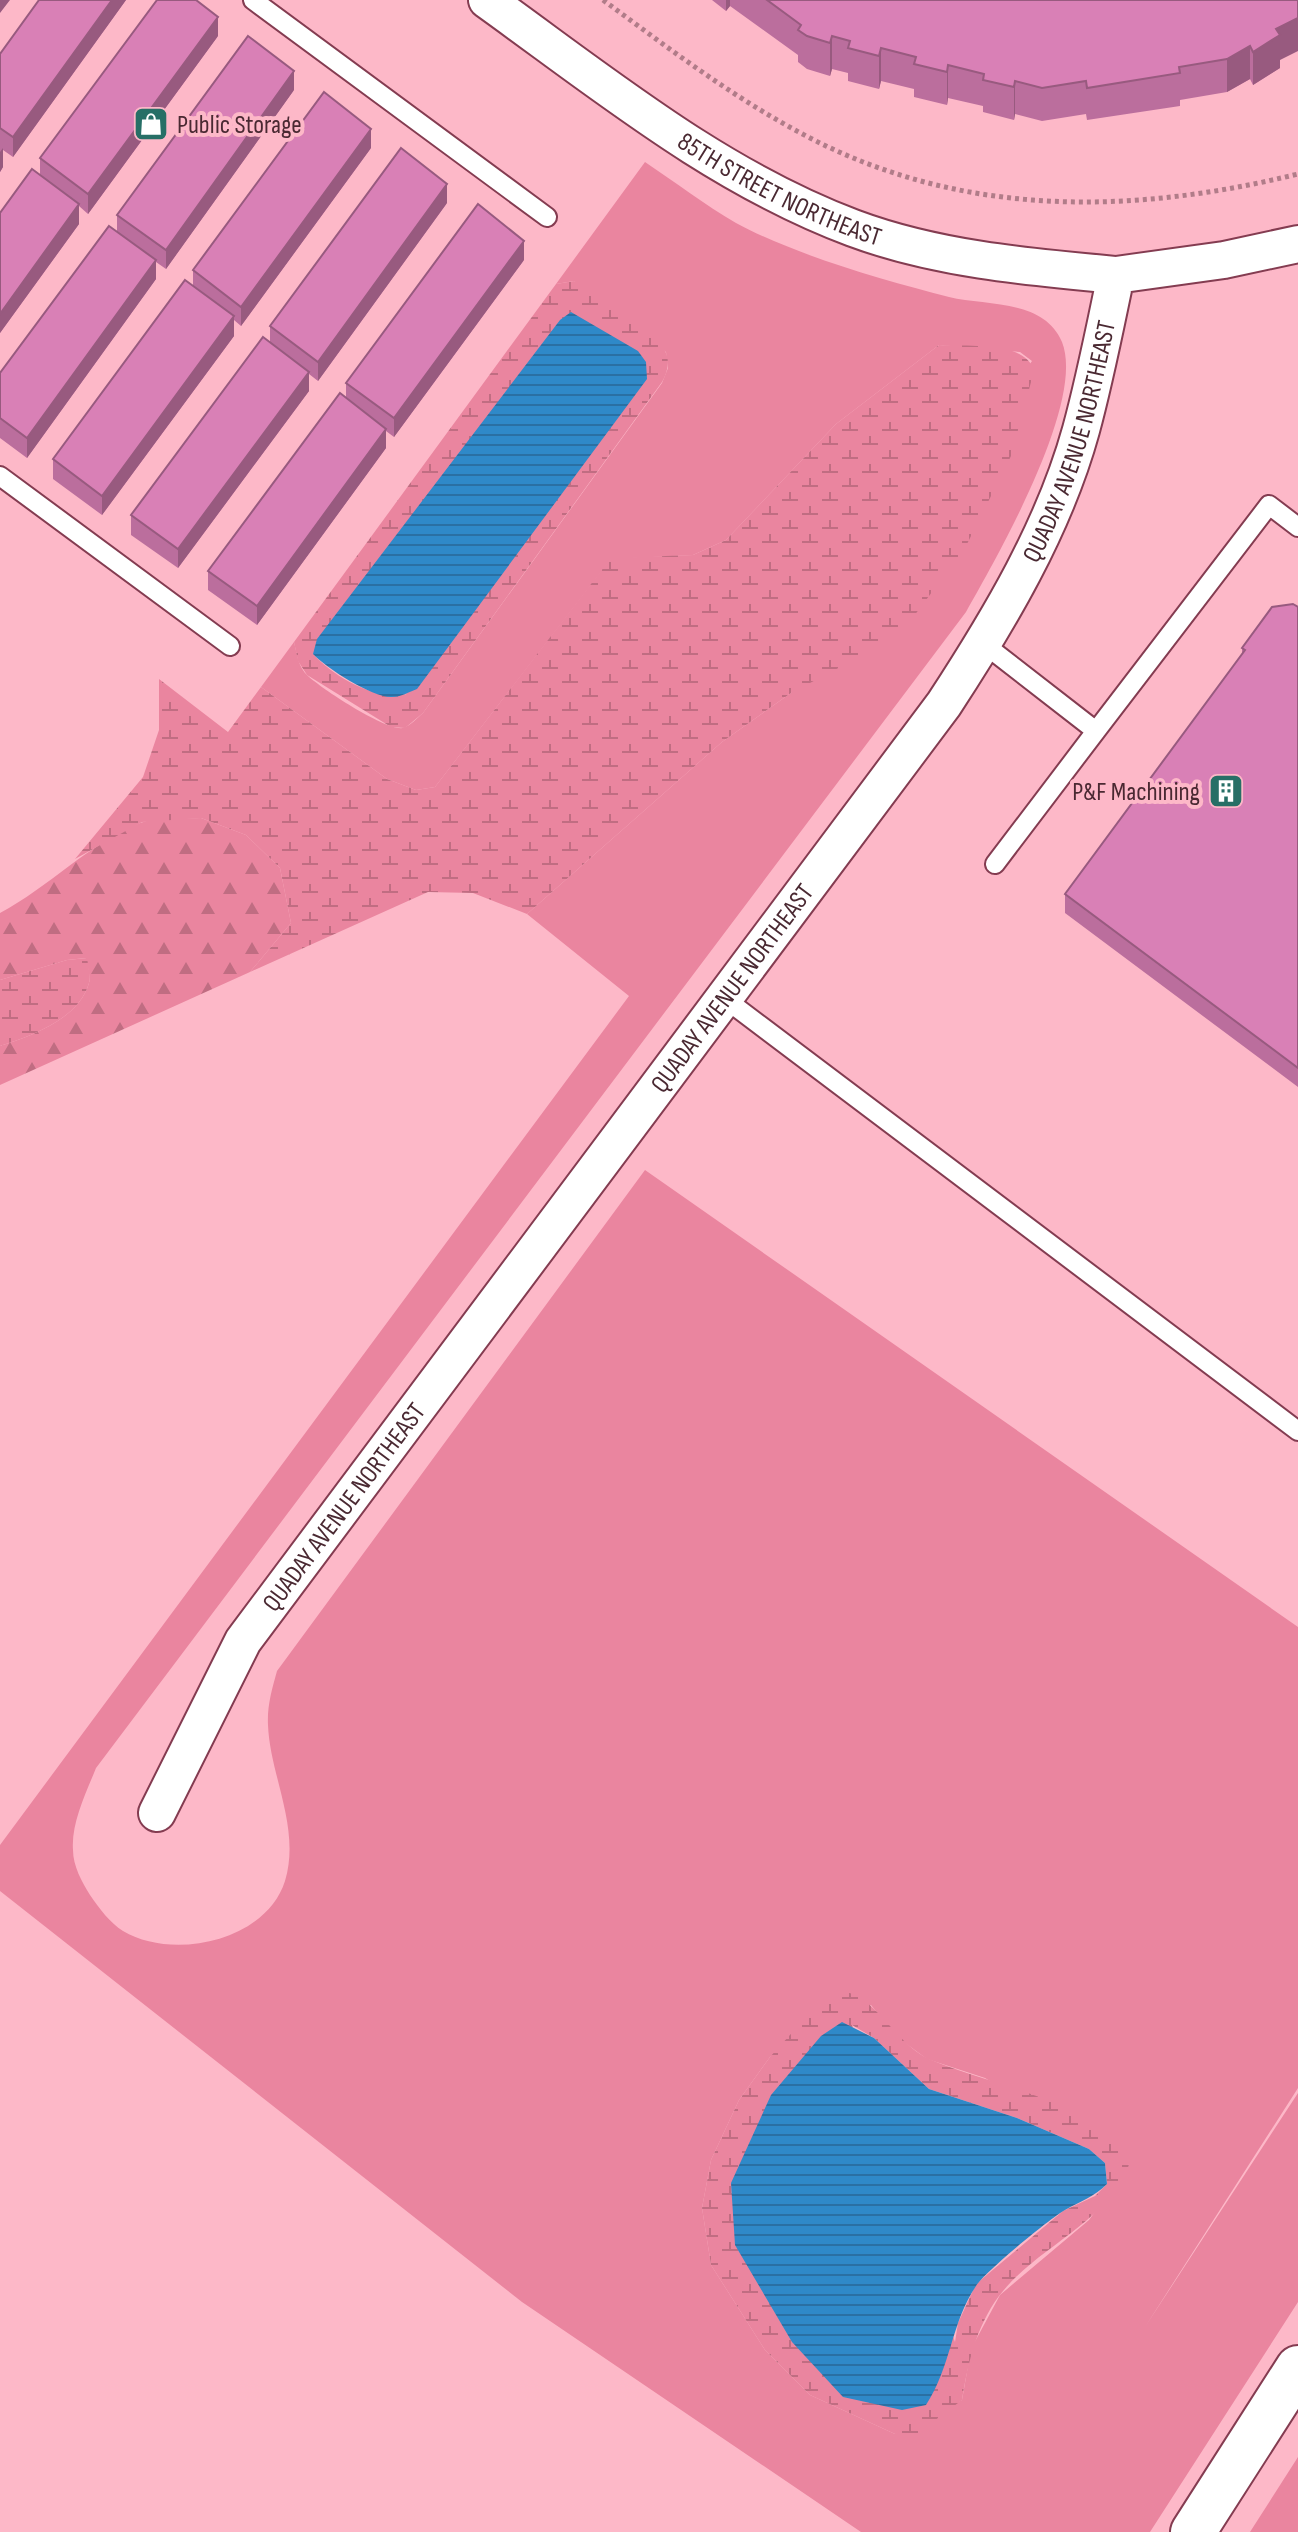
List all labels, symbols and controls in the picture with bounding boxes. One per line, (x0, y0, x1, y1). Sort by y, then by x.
shop icon: Public Storage (132, 105, 170, 143)
place label: Public Storage (177, 110, 302, 141)
street label: 85TH STREET NORTHEAST (671, 126, 885, 254)
street label: QUADAY AVENUE NORTHEAST (1017, 318, 1123, 568)
building icon: P&F Machining (1207, 772, 1245, 810)
place label: P&F Machining (1072, 777, 1200, 808)
street label: QUADAY AVENUE NORTHEAST (645, 878, 821, 1099)
street label: QUADAY AVENUE NORTHEAST (257, 1397, 433, 1618)

